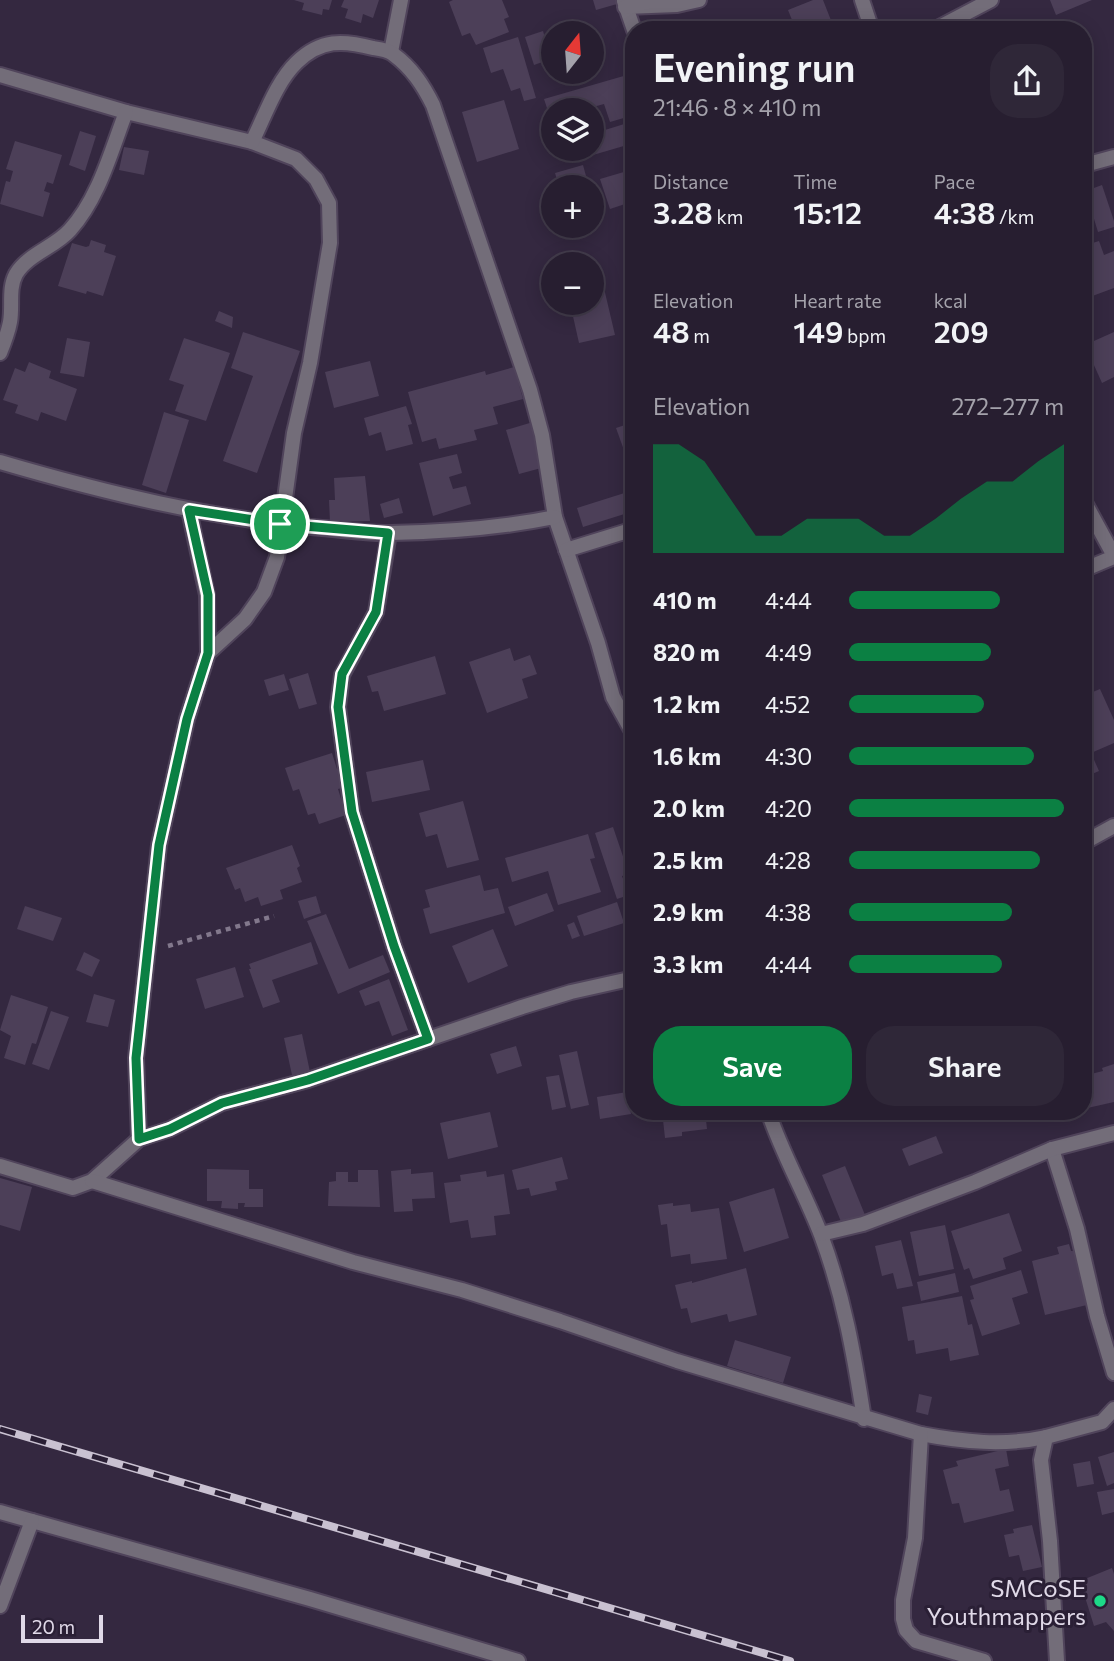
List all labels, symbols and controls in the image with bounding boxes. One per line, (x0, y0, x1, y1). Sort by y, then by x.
north arrow (541, 21, 604, 84)
map controls (541, 21, 604, 315)
text: Evening run (653, 43, 856, 90)
button: share (990, 44, 1064, 118)
text: 21:46 · 8 × 410 m (653, 93, 821, 121)
button: layers (541, 98, 604, 161)
text: Distance (653, 170, 729, 193)
text: Time (793, 170, 837, 193)
text: Pace (934, 170, 975, 193)
button: + (541, 175, 604, 238)
text: 3.28 (653, 193, 713, 230)
text: 15:12 (793, 193, 862, 230)
text: 4:38 (934, 193, 995, 230)
text: km (713, 205, 743, 228)
text: /km (995, 205, 1034, 228)
button: − (541, 252, 604, 315)
text: Elevation (653, 289, 733, 312)
text: Heart rate (793, 289, 882, 312)
text: kcal (934, 289, 968, 312)
text: 48 (653, 312, 690, 349)
text: 149 (793, 312, 843, 349)
text: 209 (934, 312, 989, 349)
text: m (690, 324, 710, 347)
text: bpm (843, 324, 886, 347)
text: Elevation (653, 392, 750, 420)
text: 272–277 m (951, 392, 1064, 420)
pin (250, 494, 310, 554)
icon: arrive (261, 505, 299, 543)
text: 410 m (653, 586, 717, 614)
text: 4:44 (765, 586, 812, 614)
text: 820 m (653, 638, 720, 666)
text: 4:49 (765, 638, 812, 666)
text: 1.2 km (653, 690, 720, 718)
text: 4:52 (765, 690, 810, 718)
text: 1.6 km (653, 742, 721, 770)
text: 4:30 (765, 742, 812, 770)
text: 2.0 km (653, 794, 725, 822)
text: 4:20 (765, 794, 812, 822)
text: 2.5 km (653, 846, 723, 874)
text: 4:28 (765, 846, 811, 874)
text: 2.9 km (653, 898, 724, 926)
text: 4:38 (765, 898, 811, 926)
text: 3.3 km (653, 950, 723, 978)
text: 4:44 (765, 950, 812, 978)
button: Save (653, 1026, 852, 1106)
button: Share (866, 1026, 1064, 1106)
place label: SMCoSE Youthmappers (927, 1573, 1086, 1630)
marker: SMCoSE Youthmappers (1092, 1593, 1108, 1609)
scale bar (21, 1612, 103, 1644)
text: 20 m (32, 1615, 75, 1638)

